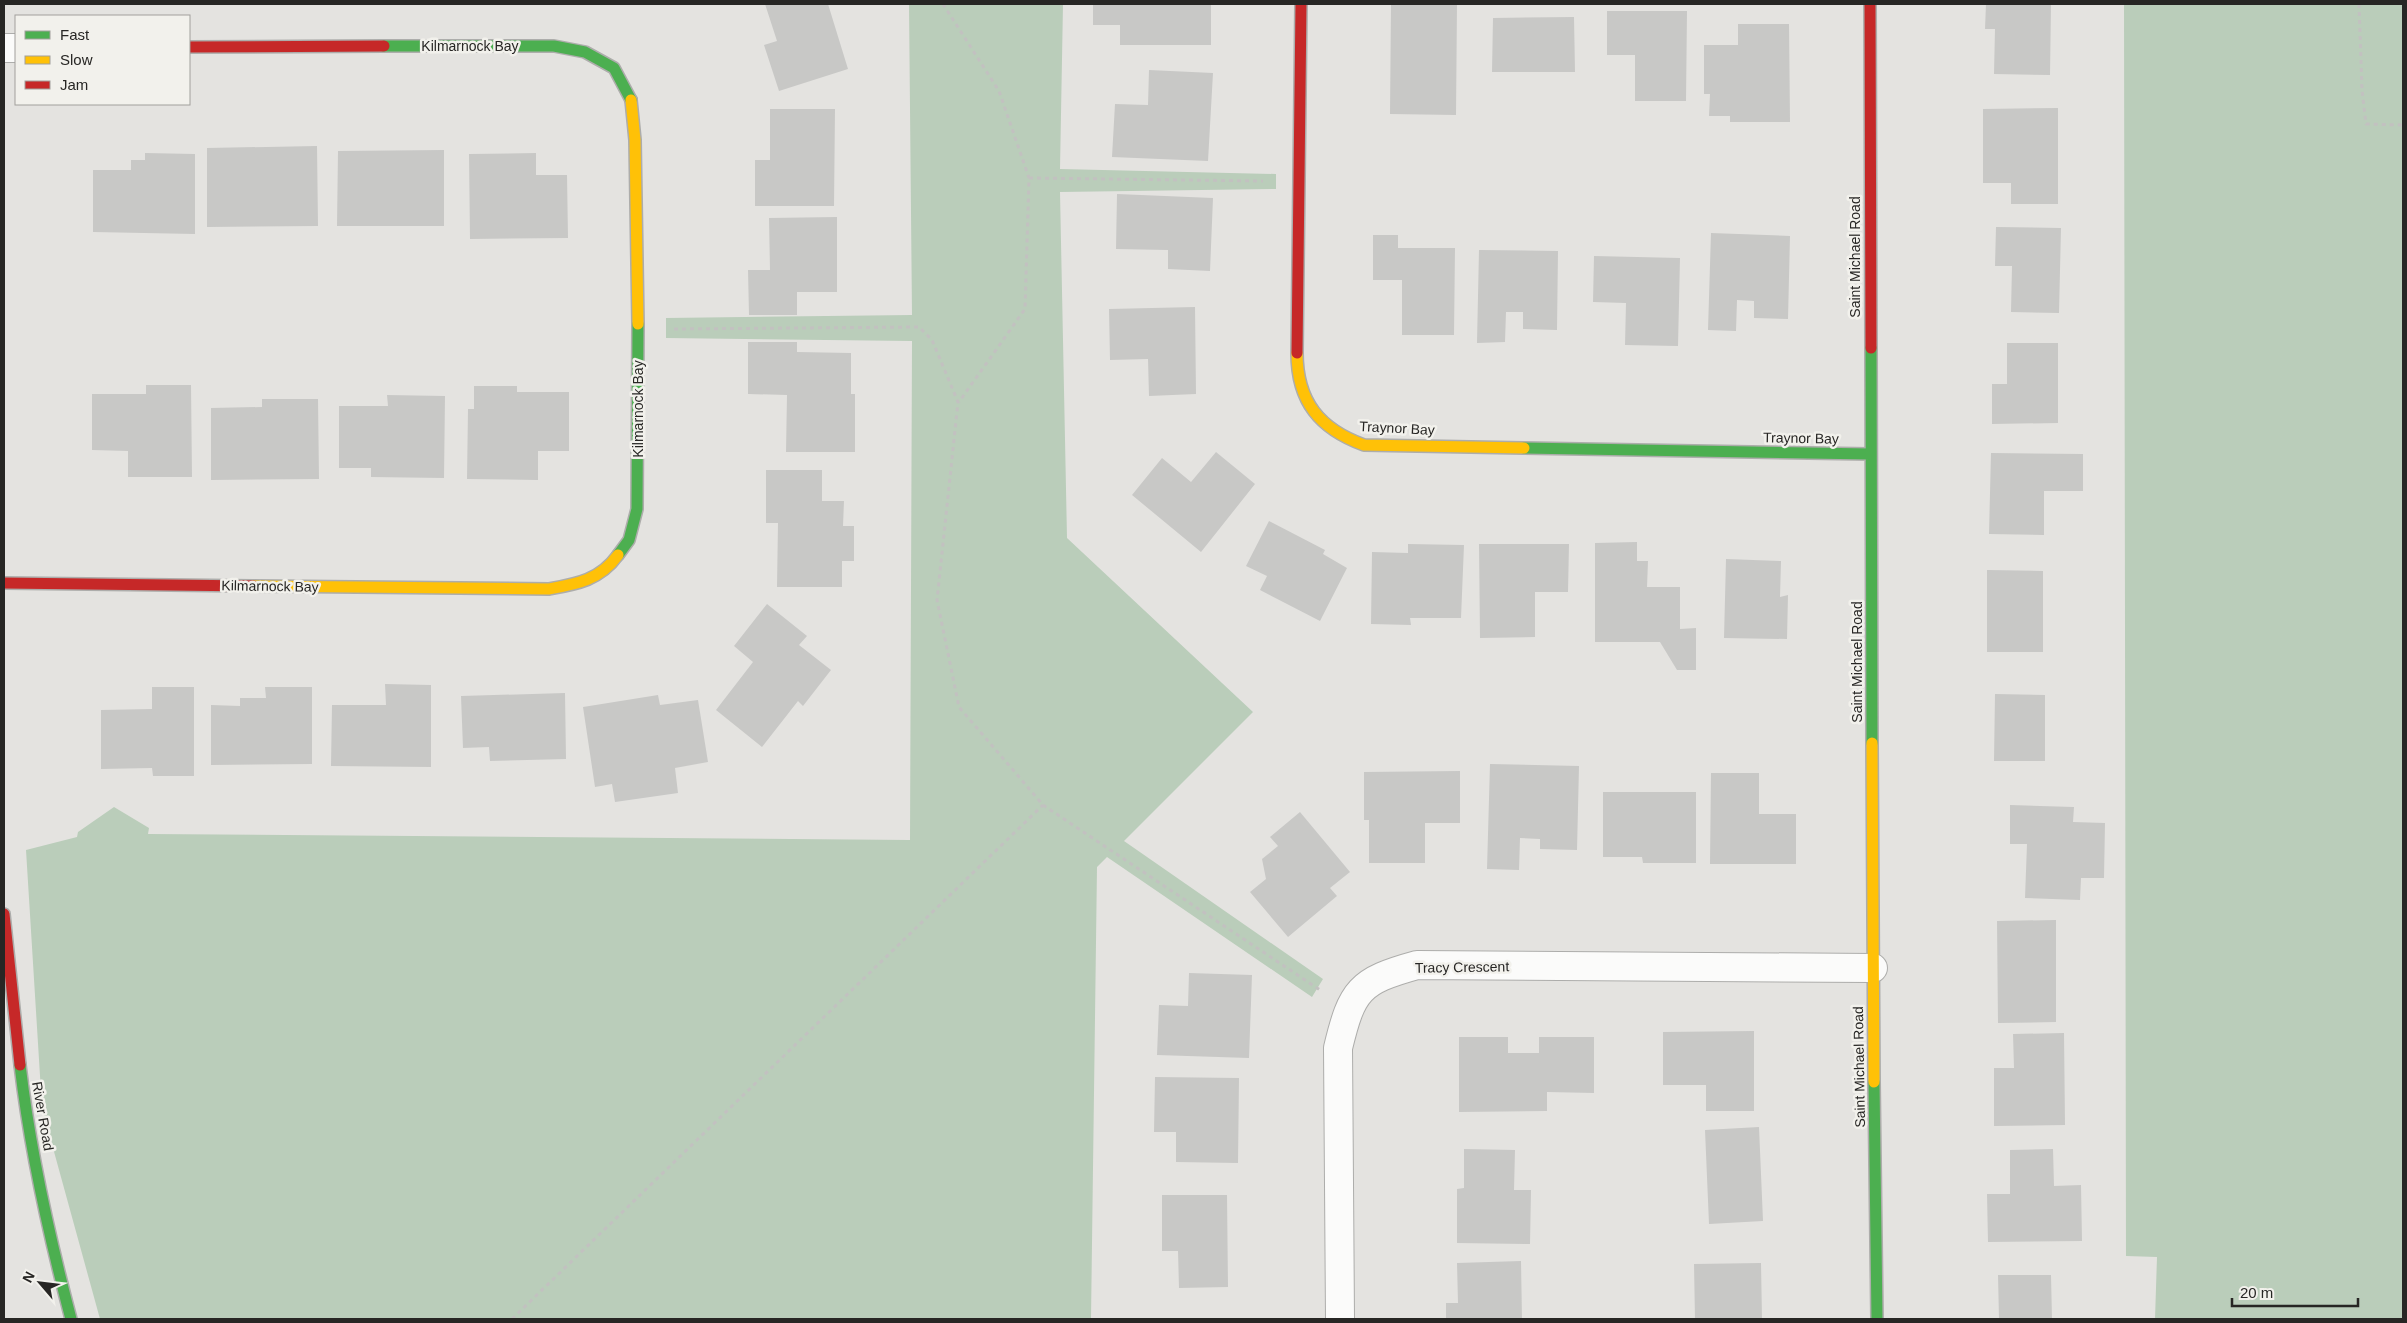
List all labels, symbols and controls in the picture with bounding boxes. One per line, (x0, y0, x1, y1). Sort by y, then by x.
legend (15, 15, 190, 105)
text: Fast (60, 26, 90, 43)
street label: Kilmarnock Bay (421, 38, 519, 54)
text: Slow (60, 51, 93, 68)
text: Jam (60, 76, 88, 93)
street label: Saint Michael Road (1847, 196, 1863, 318)
street label: Kilmarnock Bay (630, 360, 646, 458)
street label: Traynor Bay (1359, 418, 1435, 438)
street label: Traynor Bay (1763, 429, 1839, 447)
street label: Kilmarnock Bay (221, 577, 319, 595)
street label: Saint Michael Road (1849, 601, 1865, 723)
street label: Tracy Crescent (1415, 958, 1509, 976)
street label: Saint Michael Road (1850, 1006, 1868, 1128)
street label: River Road (29, 1080, 57, 1152)
north arrow (15, 1258, 65, 1308)
text: N (19, 1269, 38, 1285)
scale bar (2232, 1276, 2358, 1308)
text: 20 m (2240, 1284, 2273, 1301)

